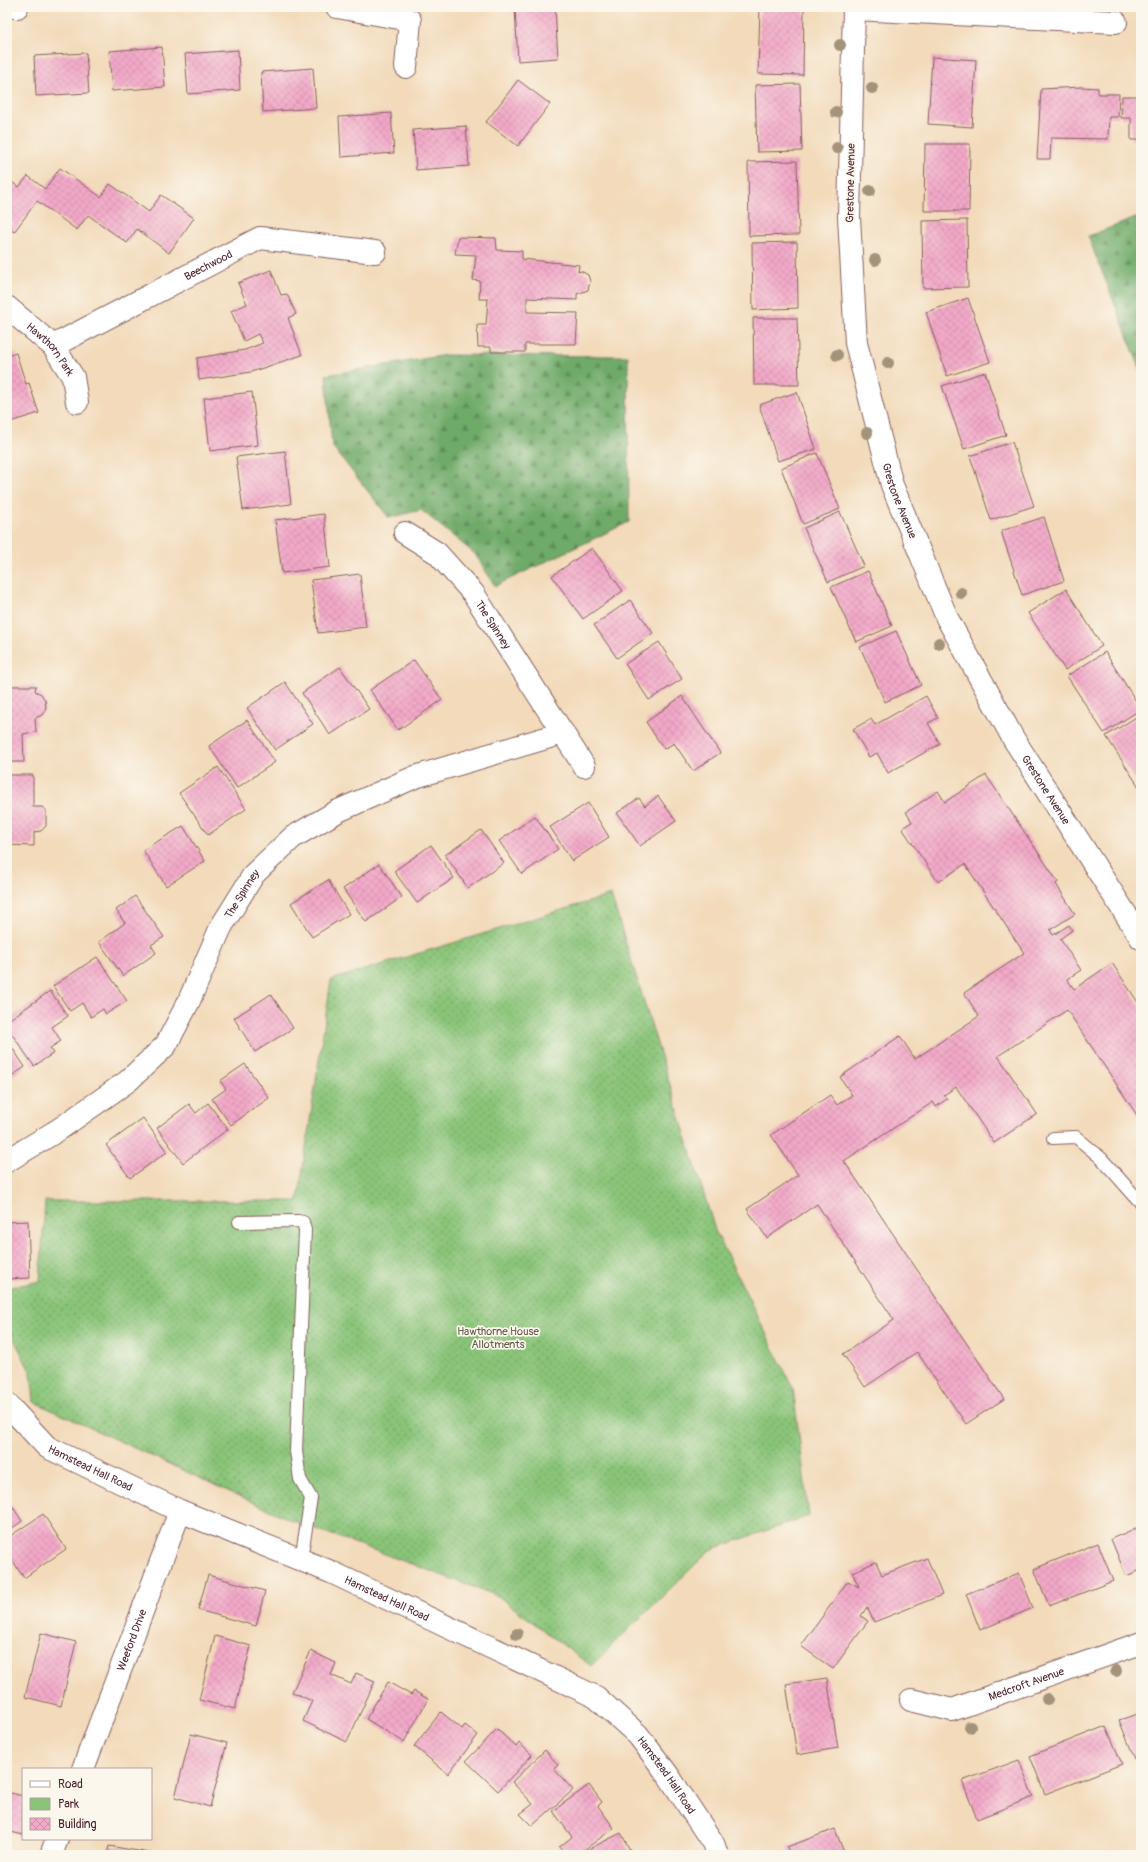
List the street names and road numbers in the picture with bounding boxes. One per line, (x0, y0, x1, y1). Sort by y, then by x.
street label: Grestone Avenue (843, 143, 858, 223)
street label: Beechwood (182, 248, 235, 283)
street label: Hawthorn Park (23, 320, 77, 379)
street label: Grestone Avenue (880, 462, 920, 541)
street label: The Spinney (472, 598, 513, 652)
street label: Grestone Avenue (1019, 753, 1073, 827)
street label: The Spinney (222, 866, 262, 921)
street label: Hamstead Hall Road (46, 1443, 135, 1494)
street label: Hamstead Hall Road (342, 1573, 431, 1624)
street label: Weeford Drive (115, 1607, 150, 1673)
street label: Medcroft Avenue (987, 1665, 1066, 1703)
street label: Hamstead Hall Road (634, 1734, 698, 1817)

